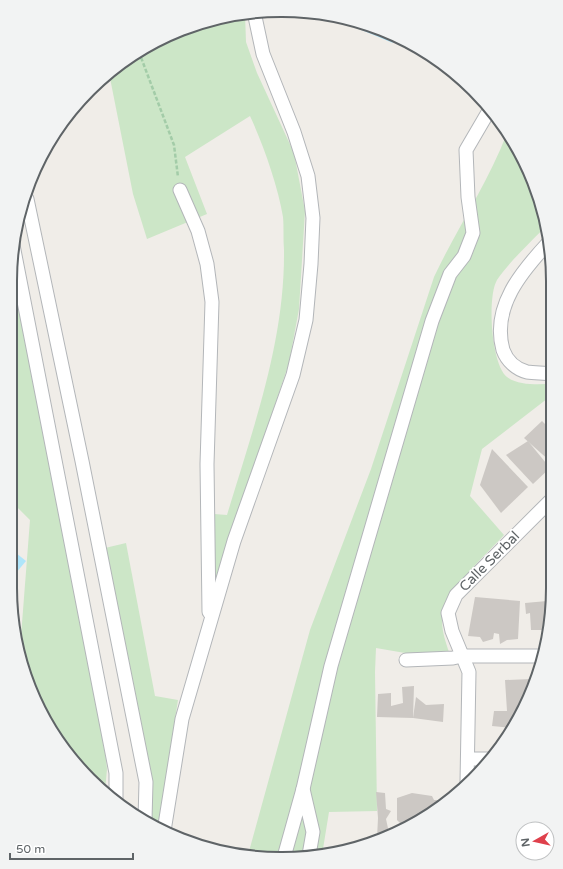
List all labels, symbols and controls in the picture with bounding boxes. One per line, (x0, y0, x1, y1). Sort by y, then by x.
street label: Calle Serbal (456, 528, 523, 595)
north arrow (515, 821, 555, 861)
scale bar (10, 835, 133, 861)
text: N (519, 837, 533, 848)
text: 50 m (16, 842, 45, 856)

